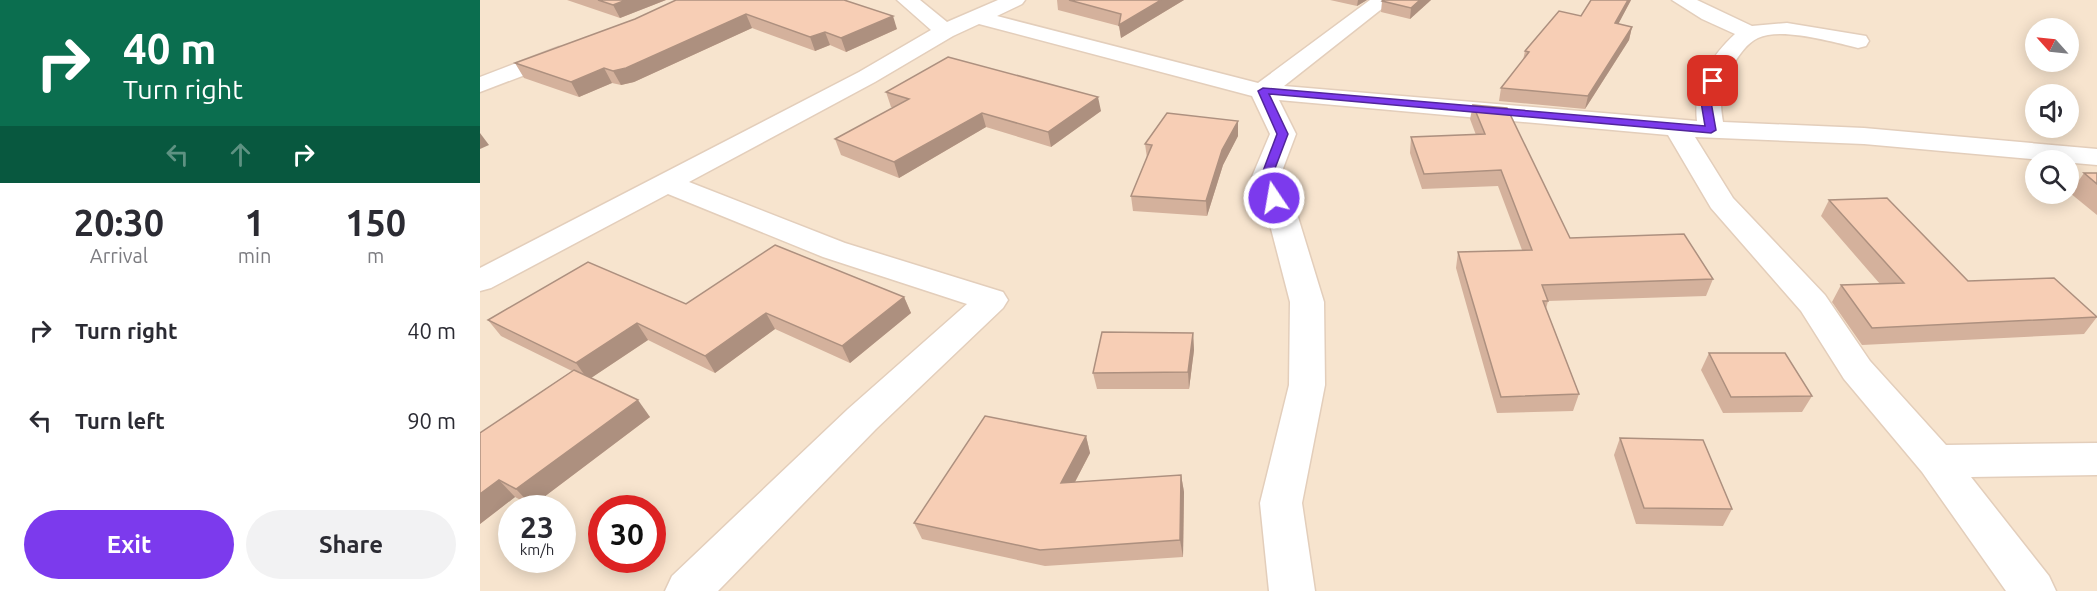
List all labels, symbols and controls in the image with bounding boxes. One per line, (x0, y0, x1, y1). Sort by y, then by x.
north arrow (2025, 18, 2079, 72)
map controls (2025, 18, 2079, 204)
icon: right (24, 24, 102, 102)
text: 40 m (123, 25, 217, 72)
pin (1687, 55, 1738, 106)
icon: arrive (1696, 64, 1729, 97)
text: Turn right (123, 74, 243, 104)
button: sound (2025, 84, 2079, 138)
icon: left (161, 138, 194, 171)
icon: ahead (224, 138, 257, 171)
icon: right (287, 138, 320, 171)
button: search (2025, 150, 2079, 204)
position arrow (1242, 166, 1306, 230)
text: 20:30 (74, 202, 164, 243)
text: 1 (244, 202, 265, 243)
text: 150 (345, 202, 406, 243)
text: Arrival (90, 244, 148, 267)
text: min (238, 244, 271, 267)
text: m (367, 244, 384, 267)
icon: right (24, 314, 57, 347)
text: Turn right (75, 318, 177, 343)
text: 40 m (407, 318, 456, 343)
icon: left (24, 404, 57, 437)
text: Turn left (75, 408, 165, 433)
text: 90 m (407, 408, 456, 433)
speed limit sign: 30 (588, 495, 666, 573)
button: Exit (24, 510, 234, 579)
button: Share (246, 510, 456, 579)
text: 23 (520, 510, 554, 544)
text: km/h (520, 541, 554, 558)

